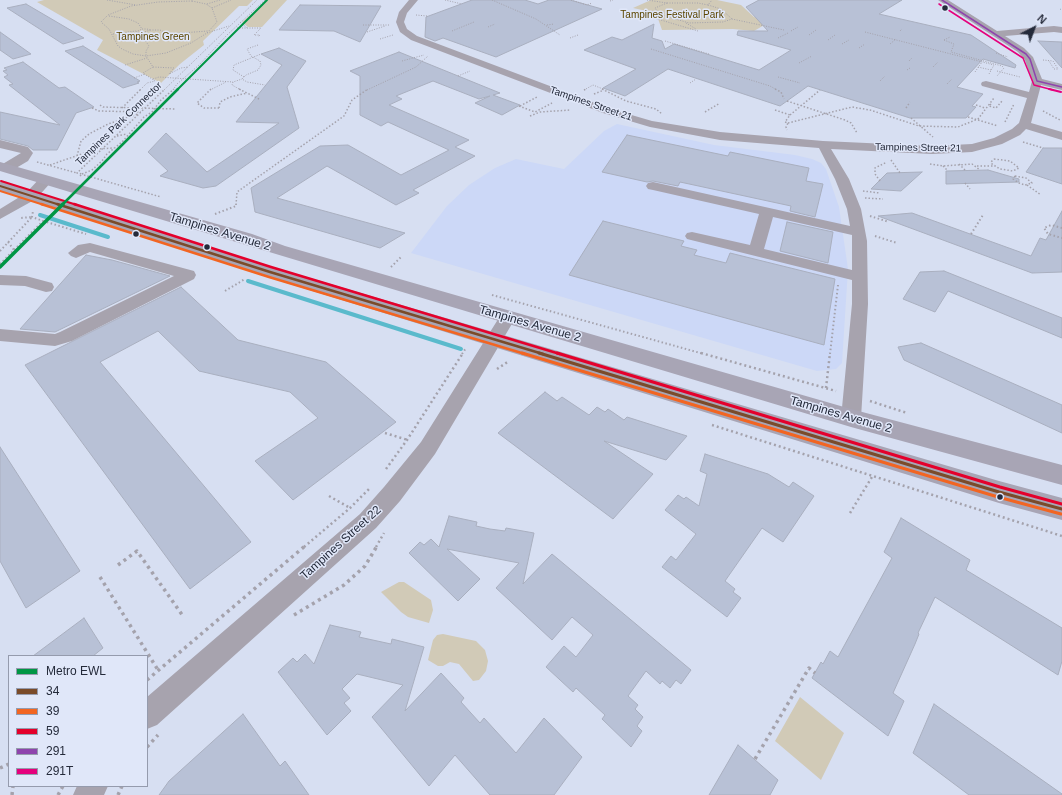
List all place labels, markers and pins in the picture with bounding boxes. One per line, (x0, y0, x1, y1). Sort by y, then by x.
unlabelled marker (940, 3, 950, 13)
unlabelled marker (131, 229, 141, 239)
unlabelled marker (202, 242, 212, 252)
unlabelled marker (995, 492, 1005, 502)

